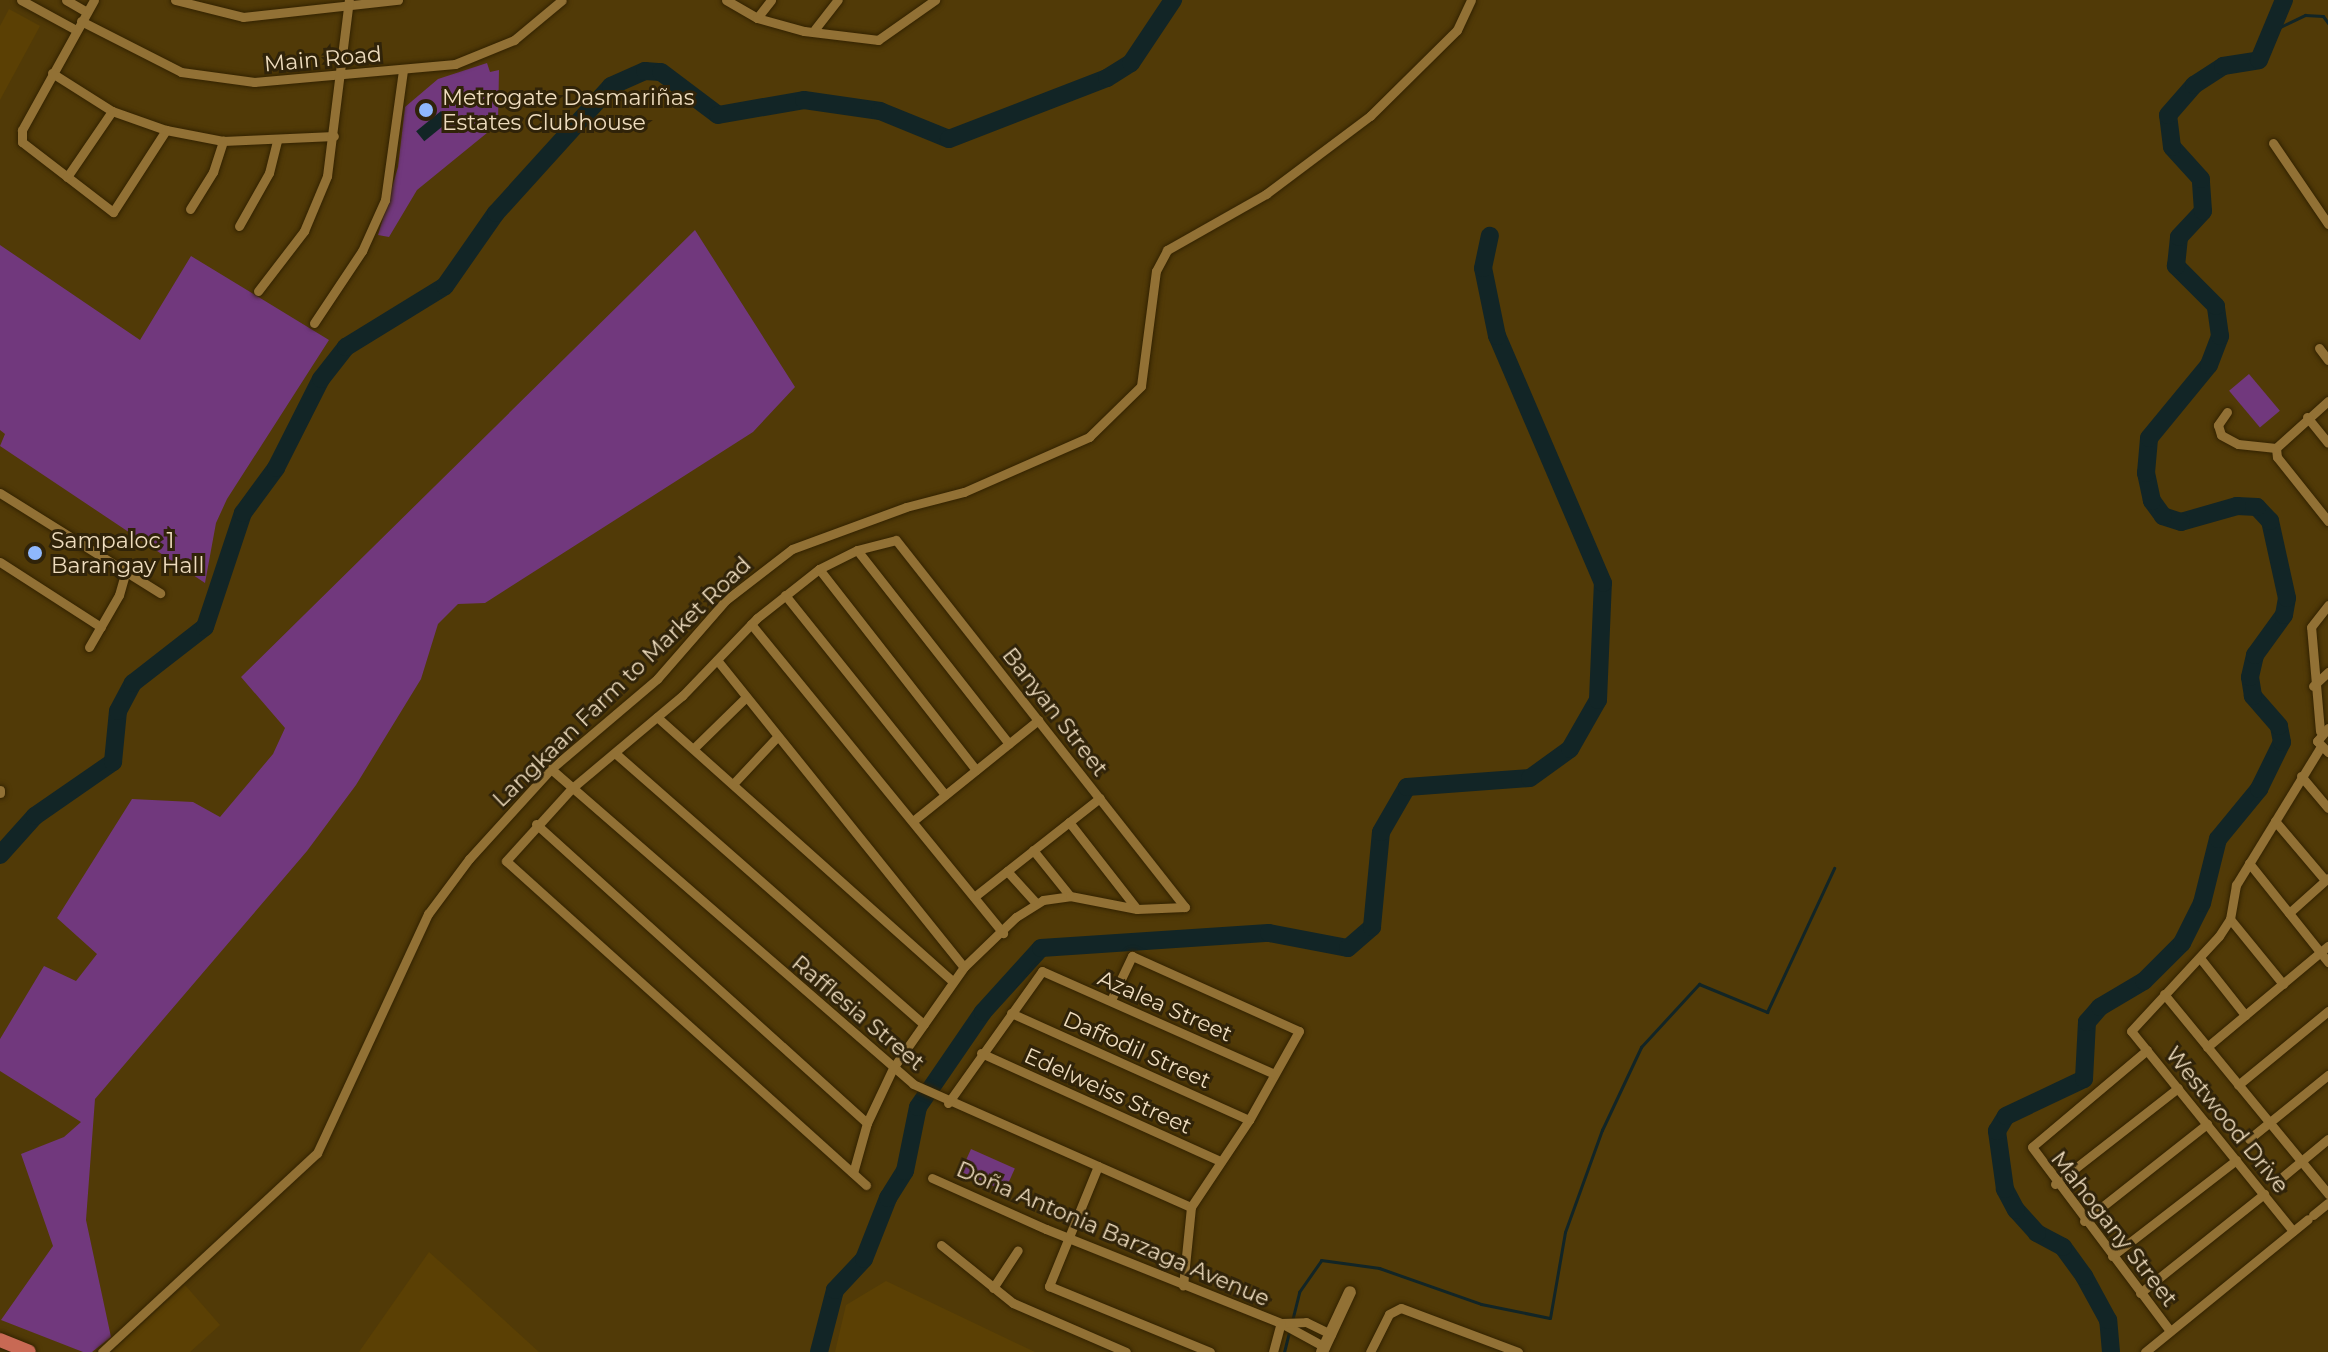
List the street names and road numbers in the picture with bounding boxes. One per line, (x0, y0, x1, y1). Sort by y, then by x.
street label: Main Road (263, 41, 383, 77)
street label: Langkaan Farm to Market Road (487, 551, 757, 813)
street label: Banyan Street (997, 643, 1113, 781)
street label: Rafflesia Street (786, 950, 930, 1076)
street label: Azalea Street (1094, 965, 1236, 1047)
street label: Daffodil Street (1059, 1006, 1215, 1094)
street label: Westwood Drive (2160, 1041, 2294, 1199)
street label: Edelweiss Street (1020, 1042, 1196, 1140)
street label: Mahogany Street (2045, 1146, 2183, 1312)
street label: Doña Antonia Barzaga Avenue (952, 1156, 1274, 1312)

